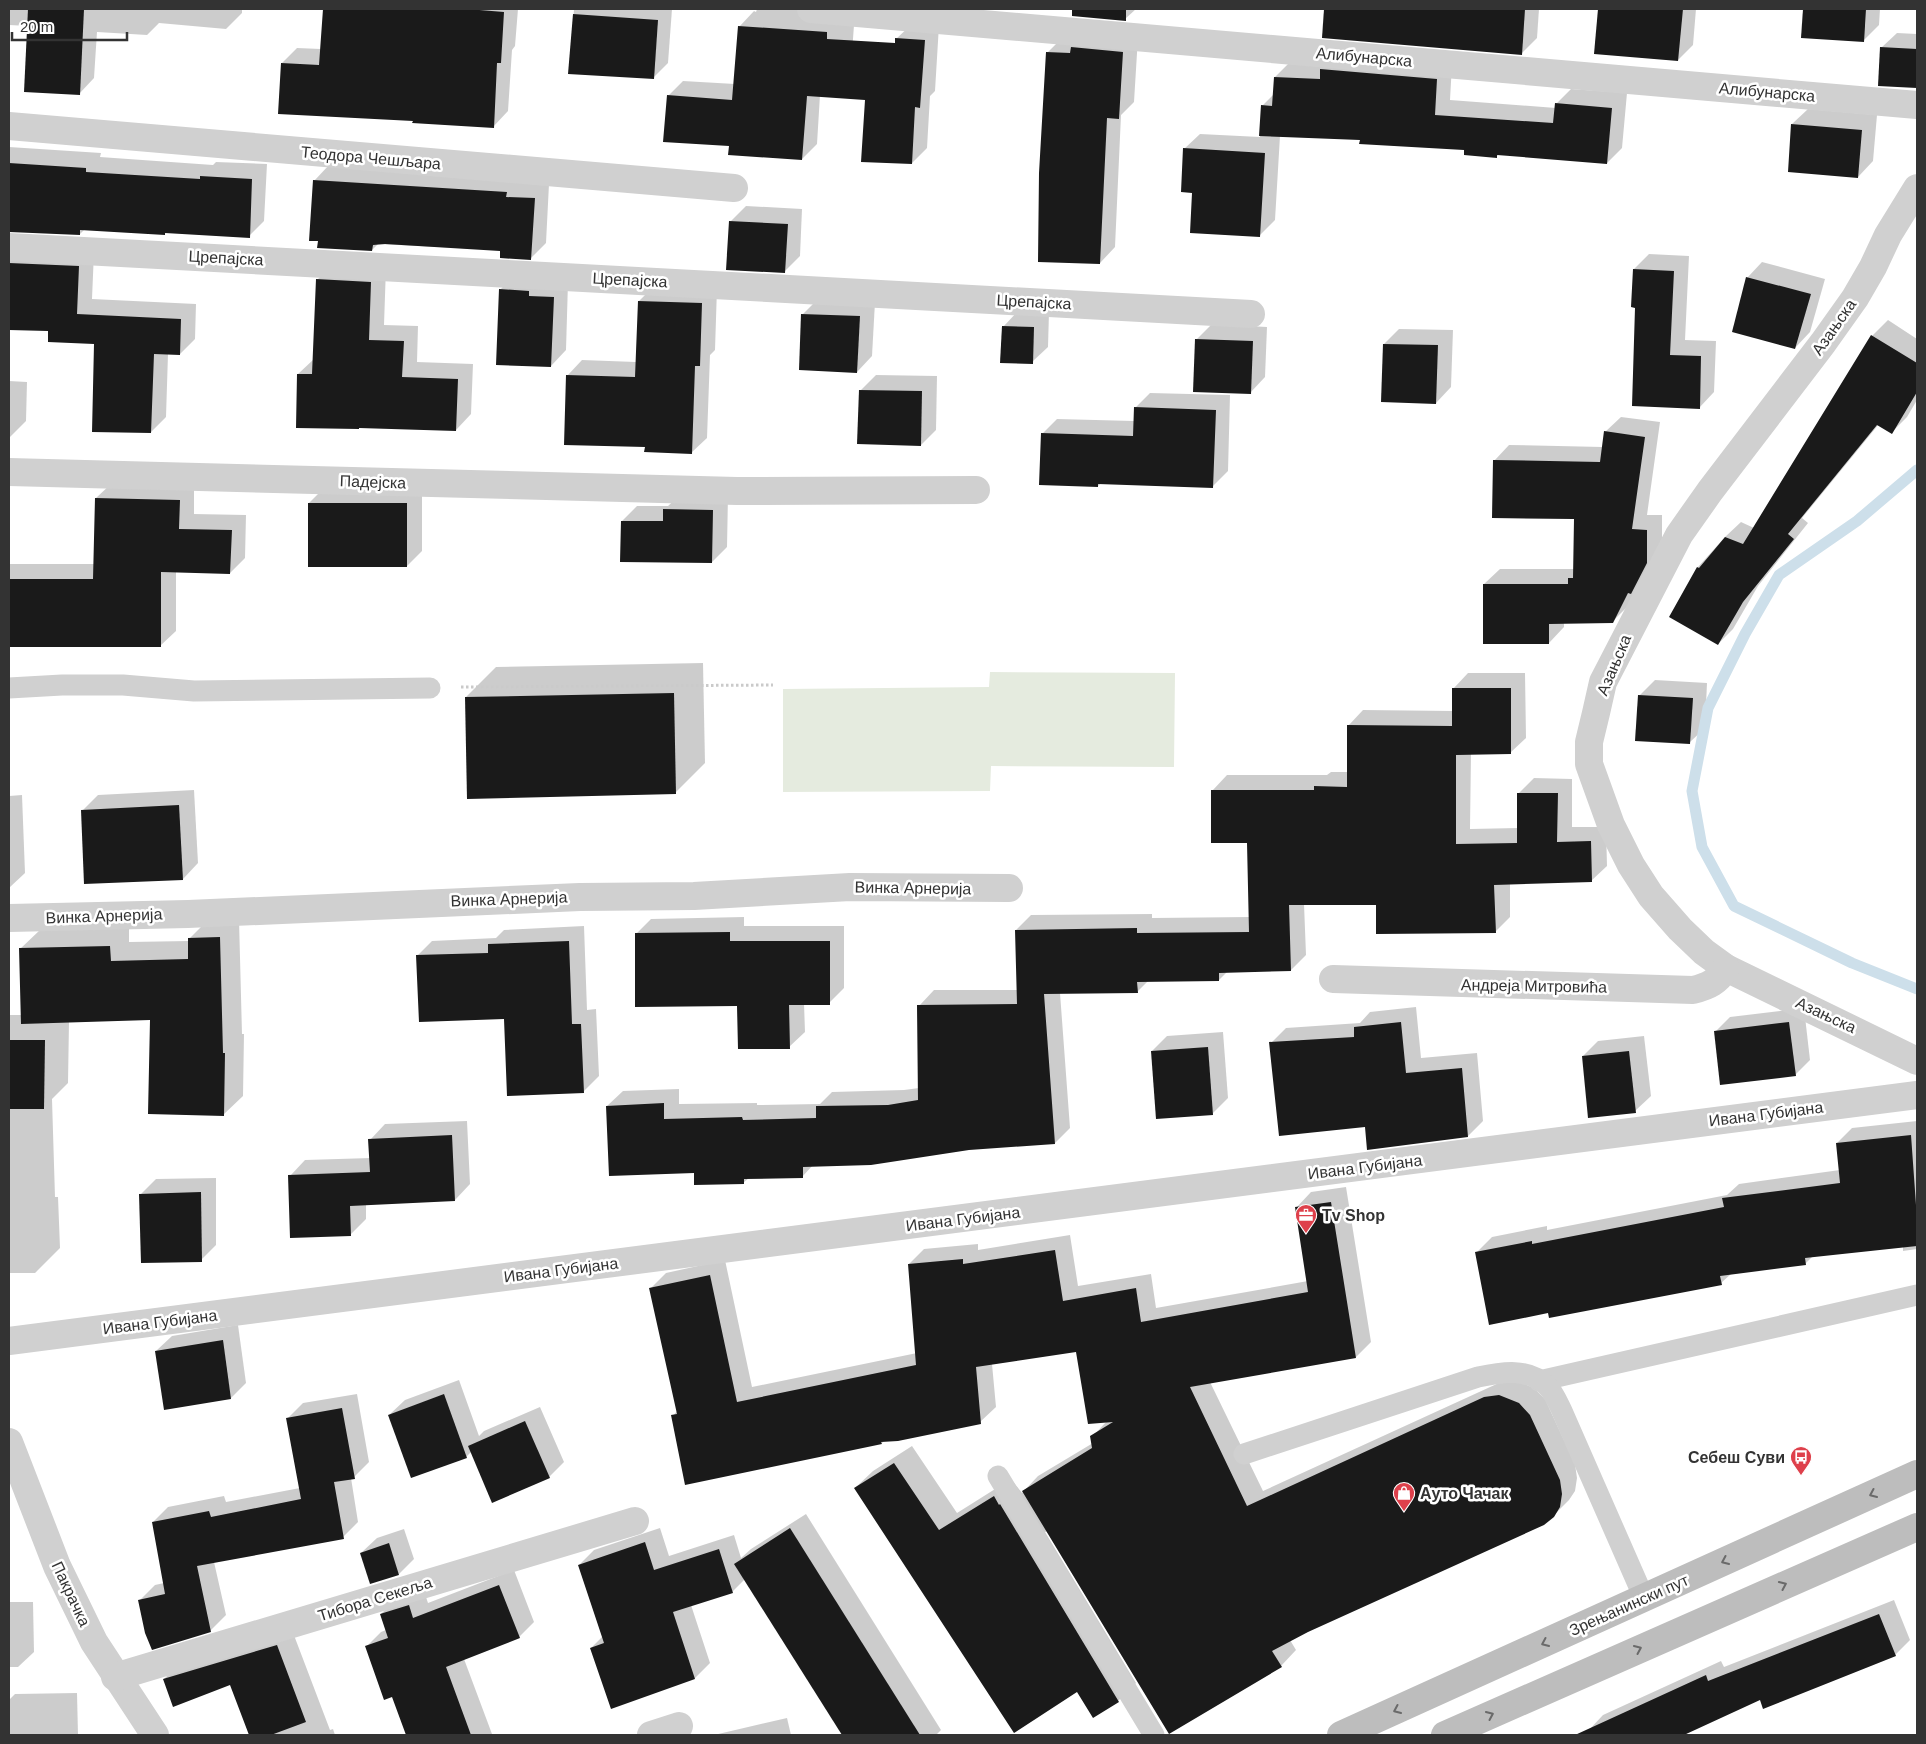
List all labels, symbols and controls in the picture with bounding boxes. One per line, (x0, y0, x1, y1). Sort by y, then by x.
scale bar (12, 10, 128, 42)
text: 20 m (20, 18, 53, 35)
street label: Алибунарска (1315, 44, 1413, 70)
street label: Алибунарска (1718, 79, 1816, 105)
street label: Теодора Чешљара (300, 143, 442, 173)
street label: Црепајска (188, 248, 264, 268)
street label: Црепајска (592, 270, 668, 290)
street label: Црепајска (996, 292, 1072, 312)
street label: Азањска (1809, 296, 1859, 358)
street label: Падејска (340, 472, 407, 492)
street label: Азањска (1594, 632, 1634, 698)
street label: Винка Арнерија (854, 878, 972, 898)
street label: Винка Арнерија (450, 888, 568, 910)
street label: Винка Арнерија (45, 905, 163, 927)
street label: Андреја Митровића (1461, 976, 1607, 996)
street label: Азањска (1793, 994, 1859, 1036)
street label: Ивана Губијана (1708, 1099, 1824, 1129)
street label: Ивана Губијана (1307, 1152, 1423, 1182)
office icon: Tv Shop (1294, 1203, 1318, 1234)
street label: Ивана Губијана (905, 1204, 1021, 1234)
place label: Tv Shop (1322, 1207, 1385, 1224)
street label: Ивана Губијана (503, 1255, 619, 1285)
street label: Ивана Губијана (102, 1307, 218, 1337)
bus stop icon: Себеш Суви (1789, 1445, 1813, 1476)
place label: Себеш Суви (1688, 1449, 1785, 1466)
shop icon: Ауто Чачак (1392, 1481, 1416, 1512)
place label: Ауто Чачак (1420, 1485, 1509, 1502)
one-way arrow (1869, 1488, 1878, 1498)
one-way arrow (1721, 1555, 1730, 1566)
street label: Пакрачка (49, 1559, 93, 1629)
street label: Зрењанински пут (1567, 1571, 1692, 1639)
street label: Тибора Секеља (316, 1574, 434, 1624)
one-way arrow (1778, 1580, 1787, 1591)
one-way arrow (1541, 1636, 1550, 1647)
one-way arrow (1633, 1644, 1642, 1655)
one-way arrow (1393, 1703, 1402, 1714)
one-way arrow (1485, 1711, 1494, 1721)

